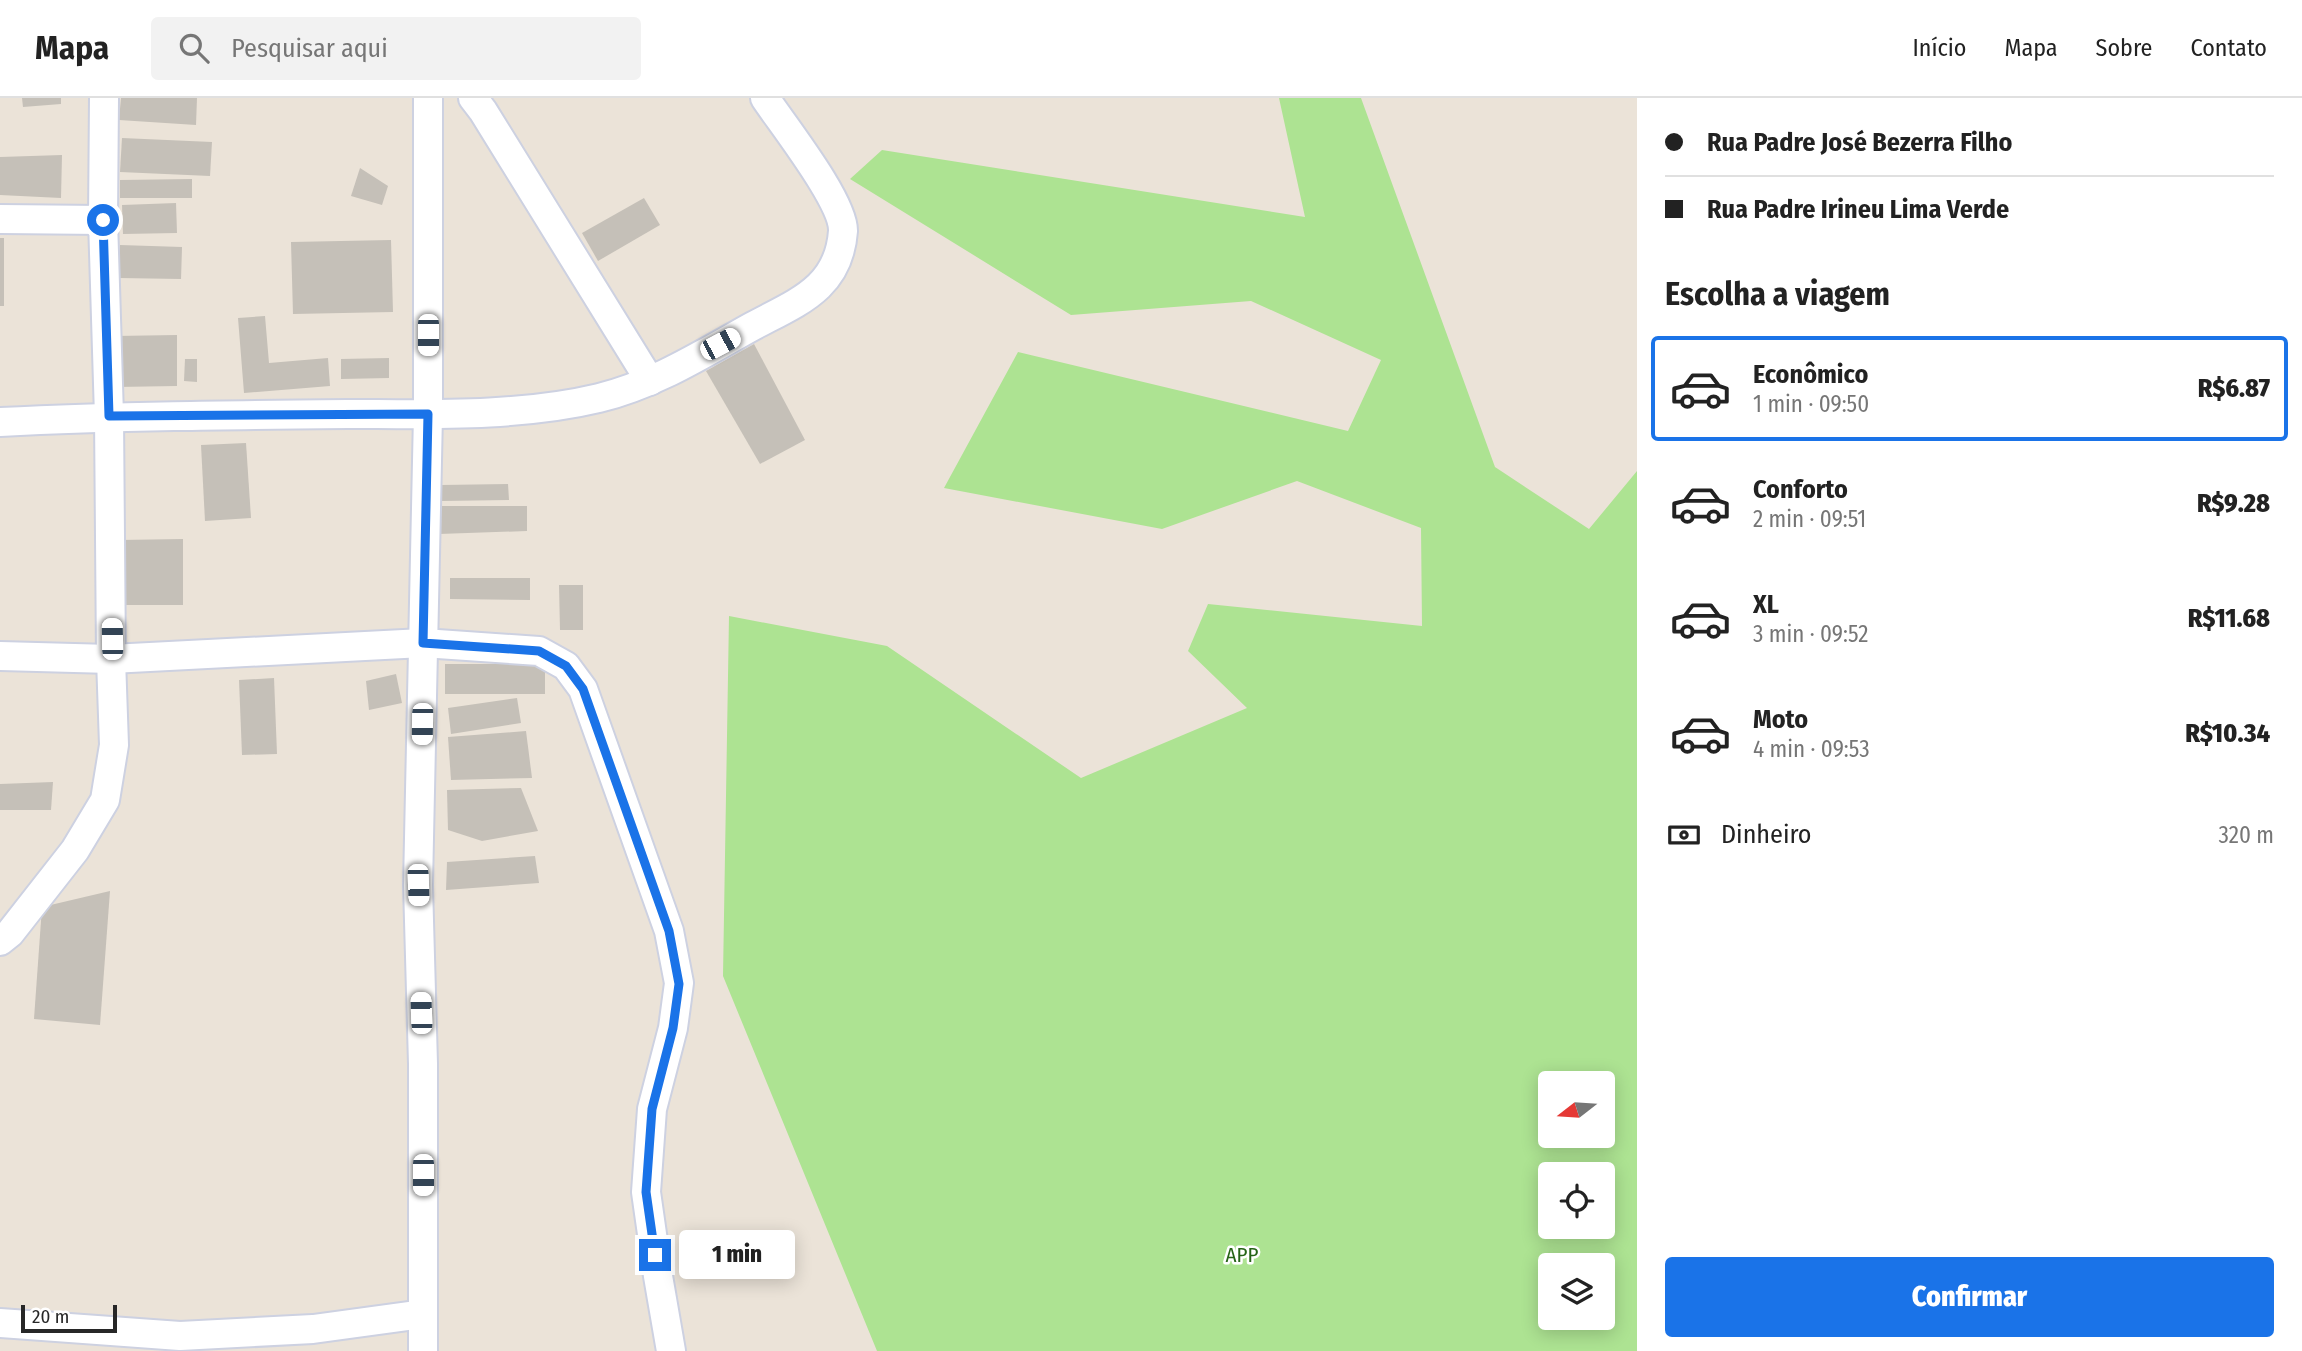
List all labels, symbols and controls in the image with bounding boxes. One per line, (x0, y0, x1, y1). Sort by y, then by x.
search box (151, 17, 641, 80)
text: Mapa (35, 28, 109, 68)
icon: search (175, 29, 213, 67)
text: Pesquisar aqui (231, 33, 388, 64)
text: Início (1913, 34, 1966, 62)
text: Mapa (2004, 34, 2058, 62)
text: Sobre (2096, 34, 2152, 62)
text: Contato (2190, 34, 2267, 62)
text: Rua Padre José Bezerra Filho (1707, 127, 2012, 158)
text: Rua Padre Irineu Lima Verde (1707, 194, 2009, 225)
route start (87, 204, 119, 236)
text: Escolha a viagem (1665, 275, 1890, 313)
car (418, 314, 439, 356)
car (697, 325, 744, 363)
icon: car (1669, 357, 1732, 420)
text: Econômico (1753, 359, 1868, 390)
text: R$6.87 (2198, 373, 2270, 404)
text: 1 min · 09:50 (1753, 390, 1869, 418)
icon: car (1669, 472, 1732, 535)
text: Conforto (1753, 474, 1848, 505)
text: R$9.28 (2197, 488, 2270, 519)
text: 2 min · 09:51 (1753, 505, 1866, 533)
icon: car (1669, 587, 1732, 650)
text: XL (1753, 589, 1779, 620)
text: R$11.68 (2188, 603, 2270, 634)
car (102, 618, 123, 660)
text: 3 min · 09:52 (1753, 620, 1868, 648)
icon: car (1669, 702, 1732, 765)
car (412, 703, 433, 745)
text: Moto (1753, 704, 1808, 735)
text: R$10.34 (2185, 718, 2270, 749)
text: 4 min · 09:53 (1753, 735, 1870, 763)
icon: cash (1665, 816, 1703, 854)
text: Dinheiro (1721, 819, 1811, 850)
text: 320 m (2219, 821, 2274, 849)
car (407, 864, 430, 906)
car (410, 992, 433, 1034)
north arrow (1538, 1071, 1615, 1148)
map controls (1538, 1071, 1615, 1330)
car (413, 1154, 434, 1196)
button: locate (1538, 1162, 1615, 1239)
callout: 1 min (680, 1230, 795, 1280)
route end (639, 1239, 671, 1271)
text: 1 min (712, 1240, 762, 1268)
park label: APP (1225, 1242, 1259, 1268)
button: layers (1538, 1253, 1615, 1330)
button: Confirmar (1665, 1257, 2274, 1337)
scale bar (21, 1302, 117, 1334)
text: 20 m (32, 1305, 69, 1328)

